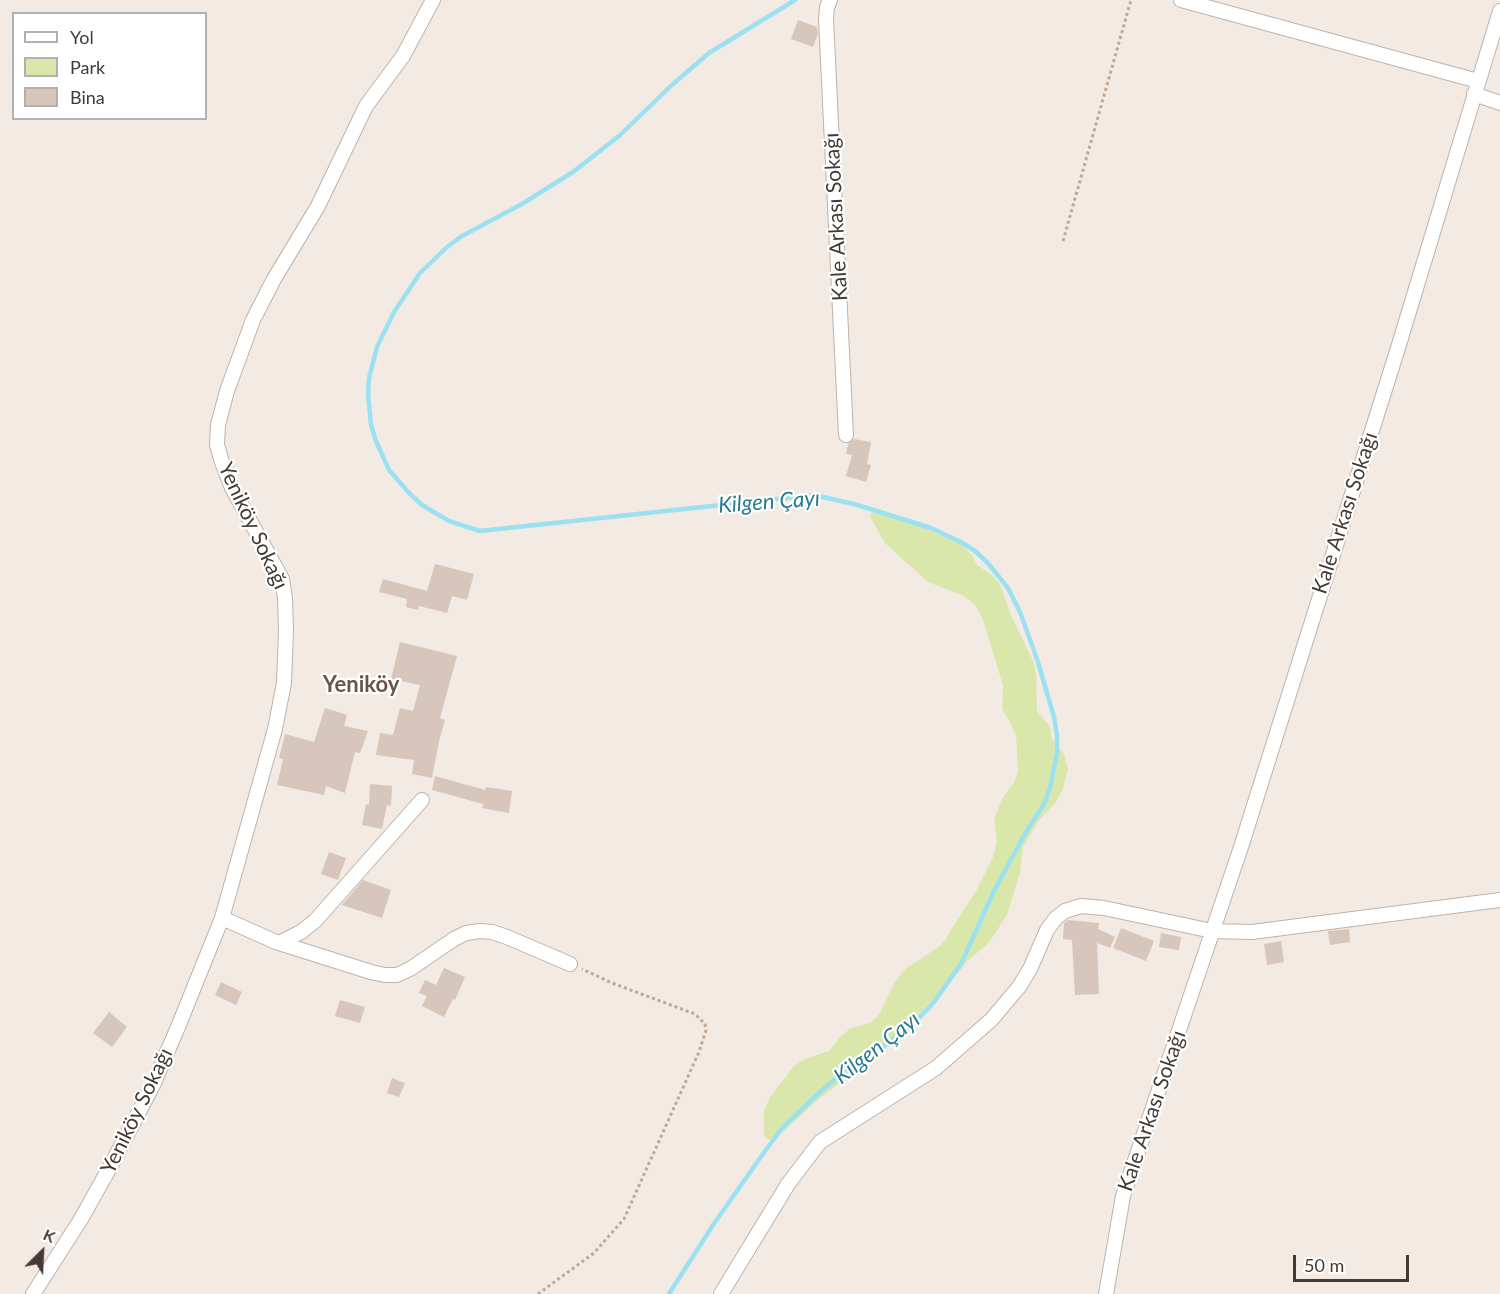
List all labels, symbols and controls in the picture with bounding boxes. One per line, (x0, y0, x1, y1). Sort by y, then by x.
legend (12, 12, 207, 120)
text: Yol (70, 26, 94, 48)
text: Park (70, 56, 105, 78)
text: Bina (70, 86, 105, 108)
street label: Kale Arkası Sokağı (819, 132, 853, 302)
street label: Kale Arkası Sokağı (1307, 429, 1383, 597)
street label: Yeniköy Sokağı (213, 459, 293, 593)
water label: Kilgen Çayı (717, 485, 821, 519)
district label: Yeniköy (323, 672, 399, 698)
water label: Kilgen Çayı (829, 1006, 925, 1090)
street label: Kale Arkası Sokağı (1113, 1027, 1191, 1195)
street label: Yeniköy Sokağı (96, 1044, 178, 1178)
north arrow (12, 1222, 72, 1282)
text: K (41, 1224, 58, 1246)
scale bar (1296, 1243, 1412, 1281)
text: 50 m (1304, 1254, 1344, 1276)

